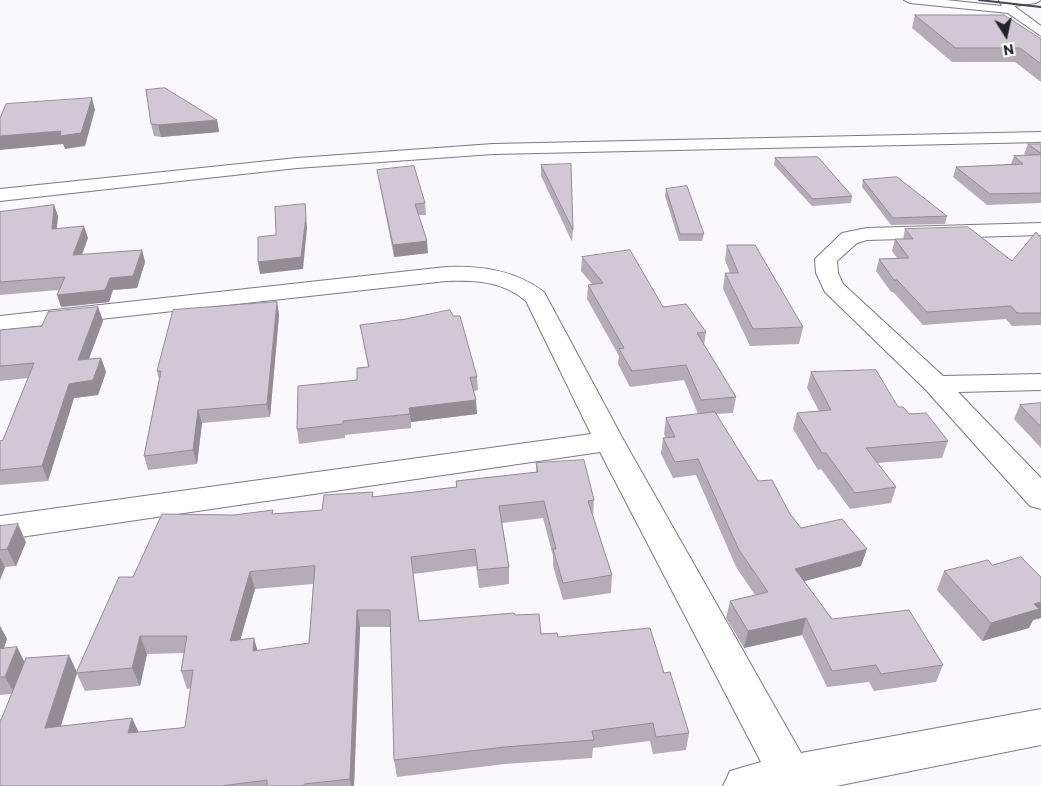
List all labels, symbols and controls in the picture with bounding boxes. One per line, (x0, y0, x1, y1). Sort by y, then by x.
north arrow (981, 10, 1031, 60)
text: N (1002, 41, 1015, 60)

